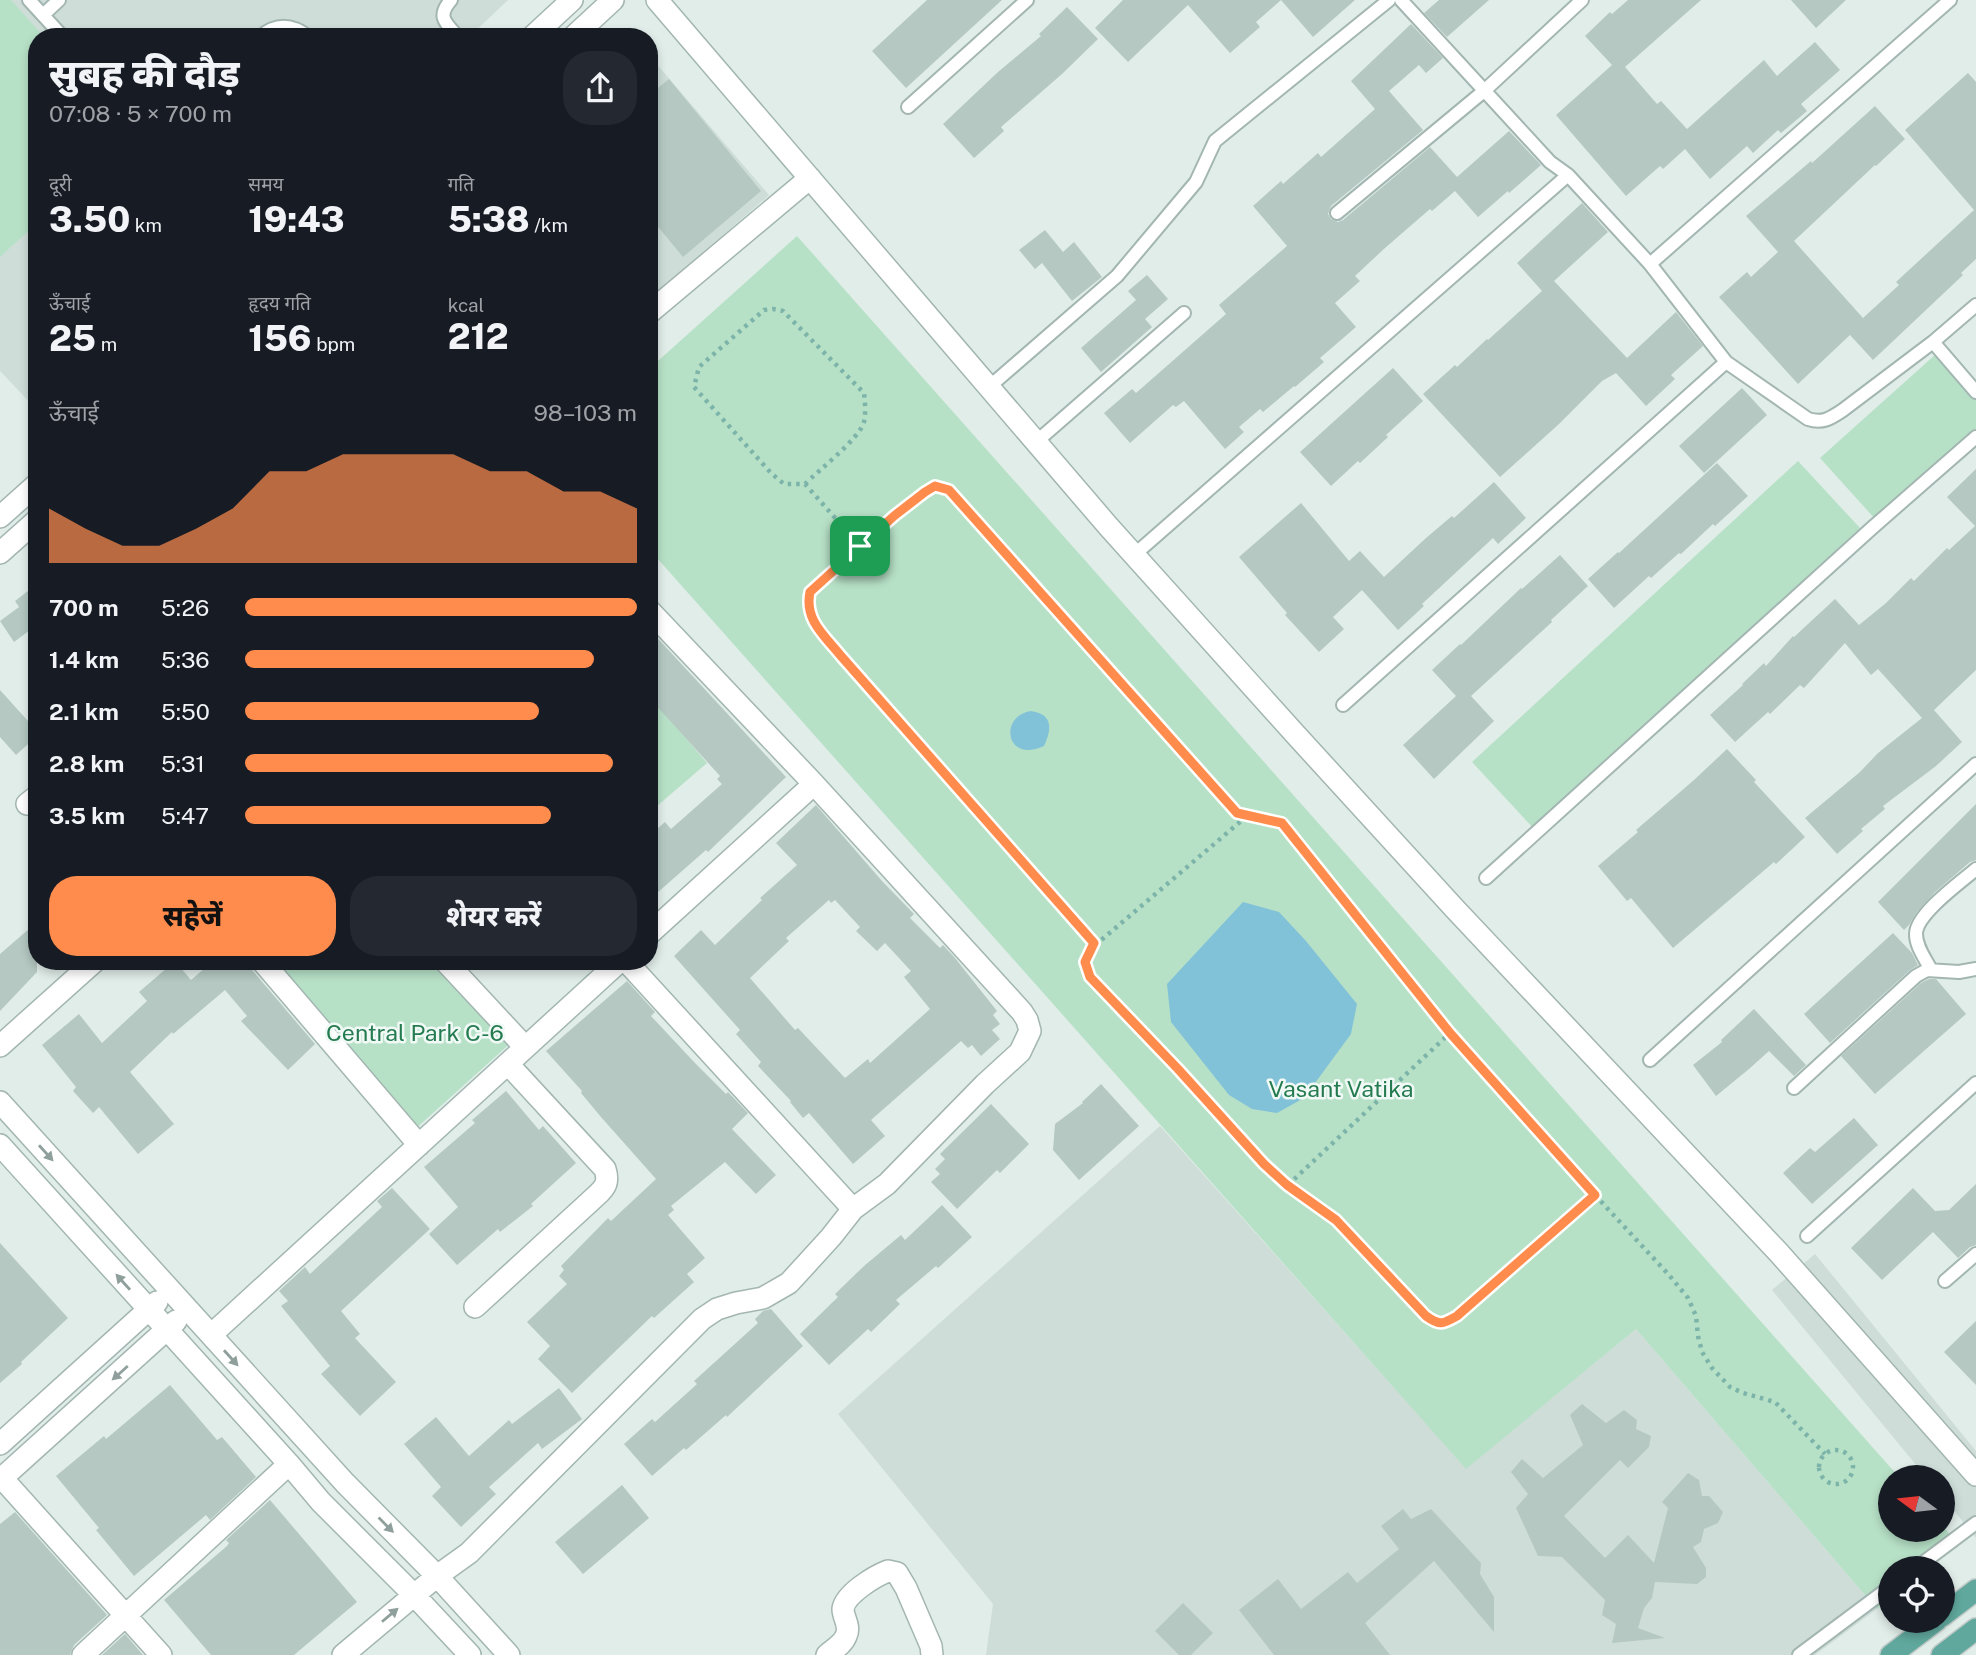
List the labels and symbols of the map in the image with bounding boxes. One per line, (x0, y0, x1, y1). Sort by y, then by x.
pin (830, 516, 890, 576)
park label: Central Park C-6 (326, 1019, 504, 1046)
park label: Vasant Vatika (1268, 1075, 1414, 1102)
one-way arrow (38, 1144, 54, 1162)
one-way arrow (116, 1274, 132, 1291)
one-way arrow (223, 1349, 239, 1366)
one-way arrow (111, 1365, 129, 1381)
north arrow (1878, 1465, 1955, 1542)
one-way arrow (377, 1516, 394, 1532)
one-way arrow (380, 1608, 398, 1623)

